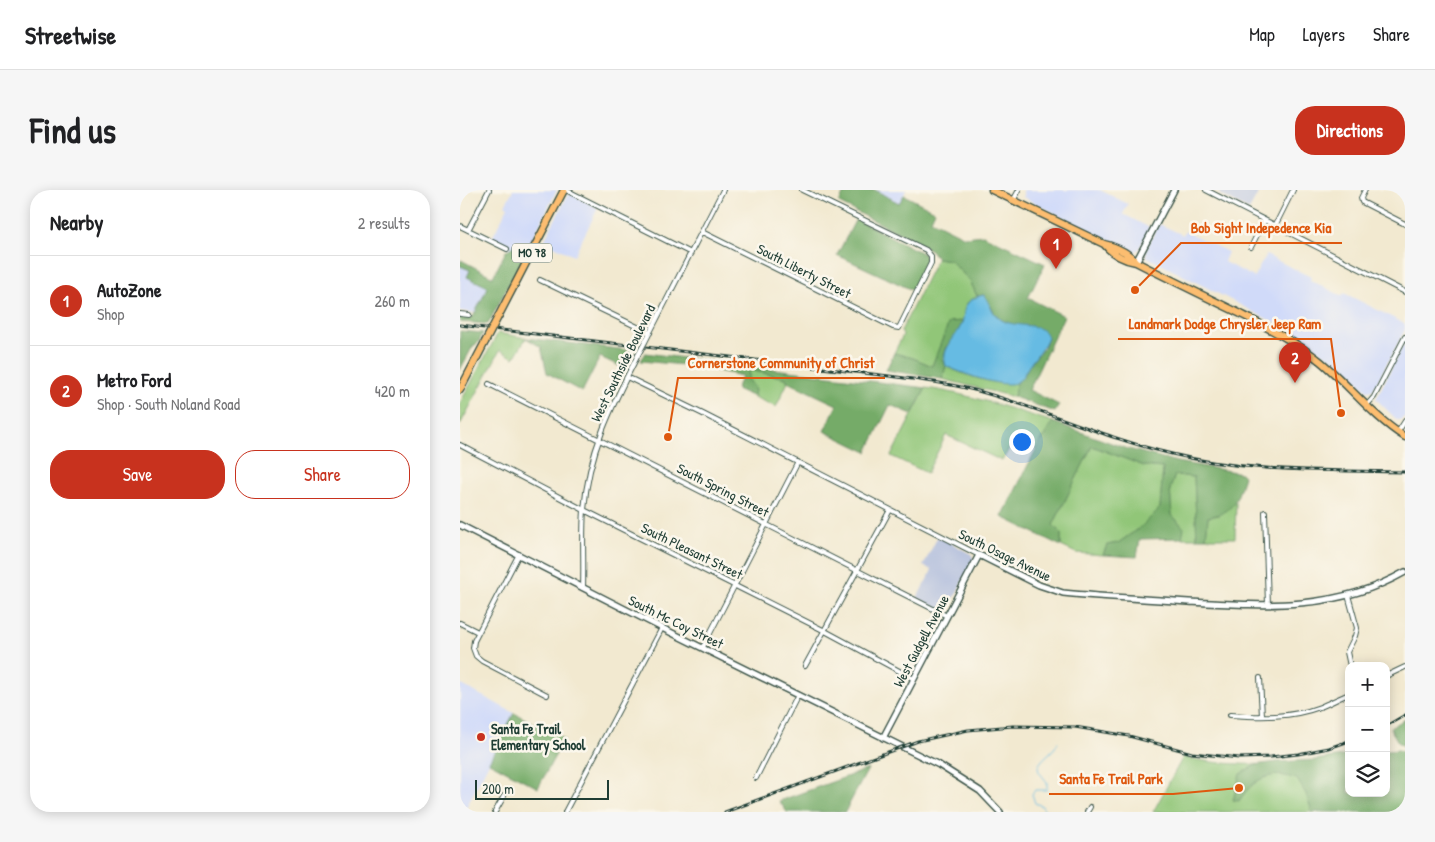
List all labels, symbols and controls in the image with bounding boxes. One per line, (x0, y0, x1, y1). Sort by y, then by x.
text: Streetwise (25, 19, 116, 51)
text: Map (1249, 22, 1275, 47)
text: Layers (1303, 22, 1345, 47)
text: Share (1373, 22, 1410, 47)
button: Directions (1295, 106, 1405, 155)
text: Find us (30, 107, 116, 154)
text: Nearby (50, 208, 103, 237)
text: 2 results (358, 212, 410, 234)
callout: Bob Sight Indepedence Kia (1181, 213, 1342, 243)
text: Bob Sight Indepedence Kia (1191, 217, 1331, 239)
pin: 1 (1040, 228, 1072, 269)
street label: South Liberty Street (753, 239, 855, 303)
road number: MO 78 (512, 244, 552, 262)
text: AutoZone (97, 277, 162, 303)
text: 1 (63, 290, 69, 312)
text: 260 m (374, 290, 410, 312)
street label: West Southside Boulevard (586, 300, 659, 425)
text: Shop (97, 303, 124, 325)
callout: Landmark Dodge Chrysler Jeep Ram (1118, 309, 1331, 339)
text: Landmark Dodge Chrysler Jeep Ram (1129, 313, 1321, 335)
pin: 2 (1279, 342, 1311, 383)
callout: Cornerstone Community of Christ (678, 348, 885, 378)
text: Cornerstone Community of Christ (688, 352, 875, 374)
text: Metro Ford (97, 367, 171, 393)
text: 2 (62, 380, 70, 402)
text: 420 m (375, 380, 410, 402)
text: Shop · South Noland Road (97, 393, 240, 415)
your location (1009, 429, 1035, 455)
button: Save (50, 450, 225, 499)
button: Share (235, 450, 410, 499)
street label: South Spring Street (674, 458, 773, 522)
street label: South Pleasant Street (638, 518, 746, 583)
street label: South Osage Avenue (955, 524, 1055, 586)
street label: South Mc Coy Street (625, 590, 727, 654)
street label: West Gudgell Avenue (888, 591, 954, 691)
map controls (1345, 662, 1390, 797)
button: + (1345, 662, 1390, 707)
button: − (1345, 707, 1390, 752)
place label: Santa Fe Trail Elementary School (491, 719, 586, 756)
marker: Santa Fe Trail Elementary School (475, 731, 487, 743)
button: layers (1345, 752, 1390, 797)
callout: Santa Fe Trail Park (1049, 764, 1173, 794)
text: Santa Fe Trail Park (1059, 768, 1164, 789)
scale bar (475, 777, 609, 800)
text: 200 m (482, 779, 514, 798)

